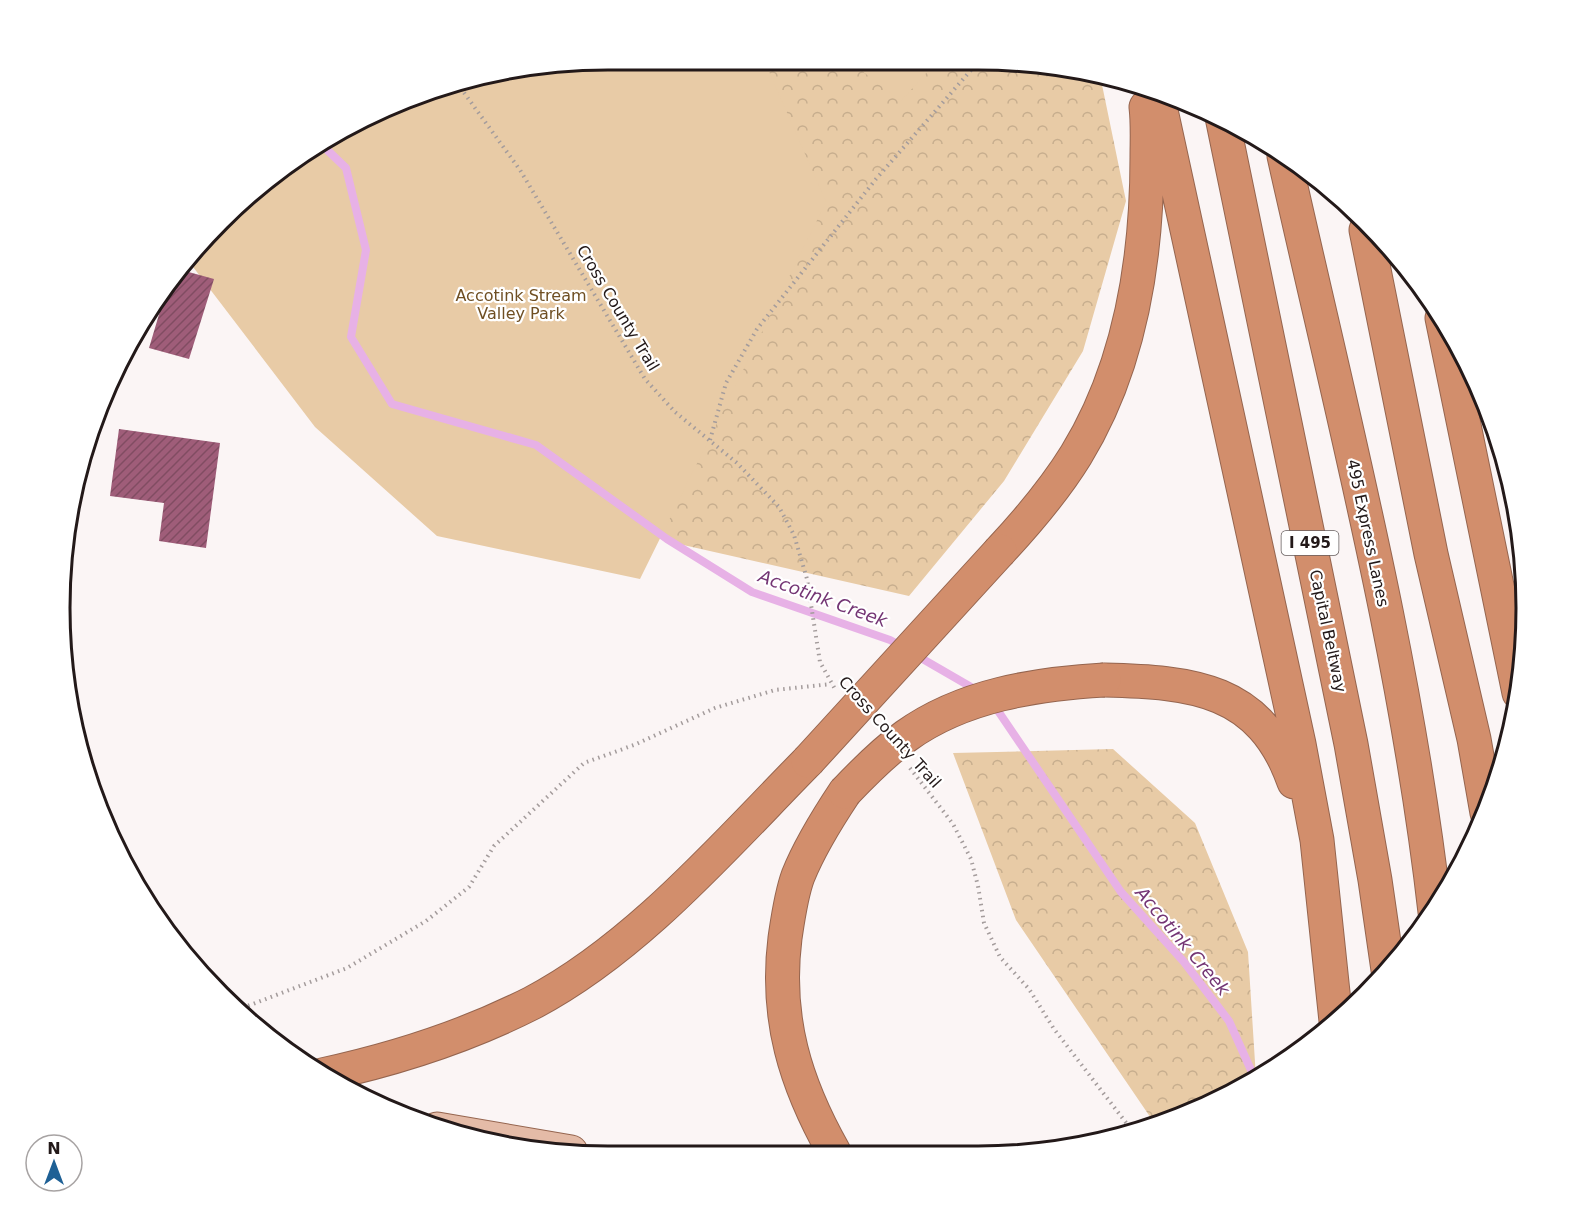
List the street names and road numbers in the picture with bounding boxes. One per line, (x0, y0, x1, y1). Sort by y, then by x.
street label: Cross County Trail (573, 242, 663, 374)
street label: 495 Express Lanes (1343, 458, 1393, 608)
road number: I 495 (1282, 531, 1338, 555)
street label: Capital Beltway (1306, 568, 1350, 694)
street label: Cross County Trail (835, 672, 945, 792)

